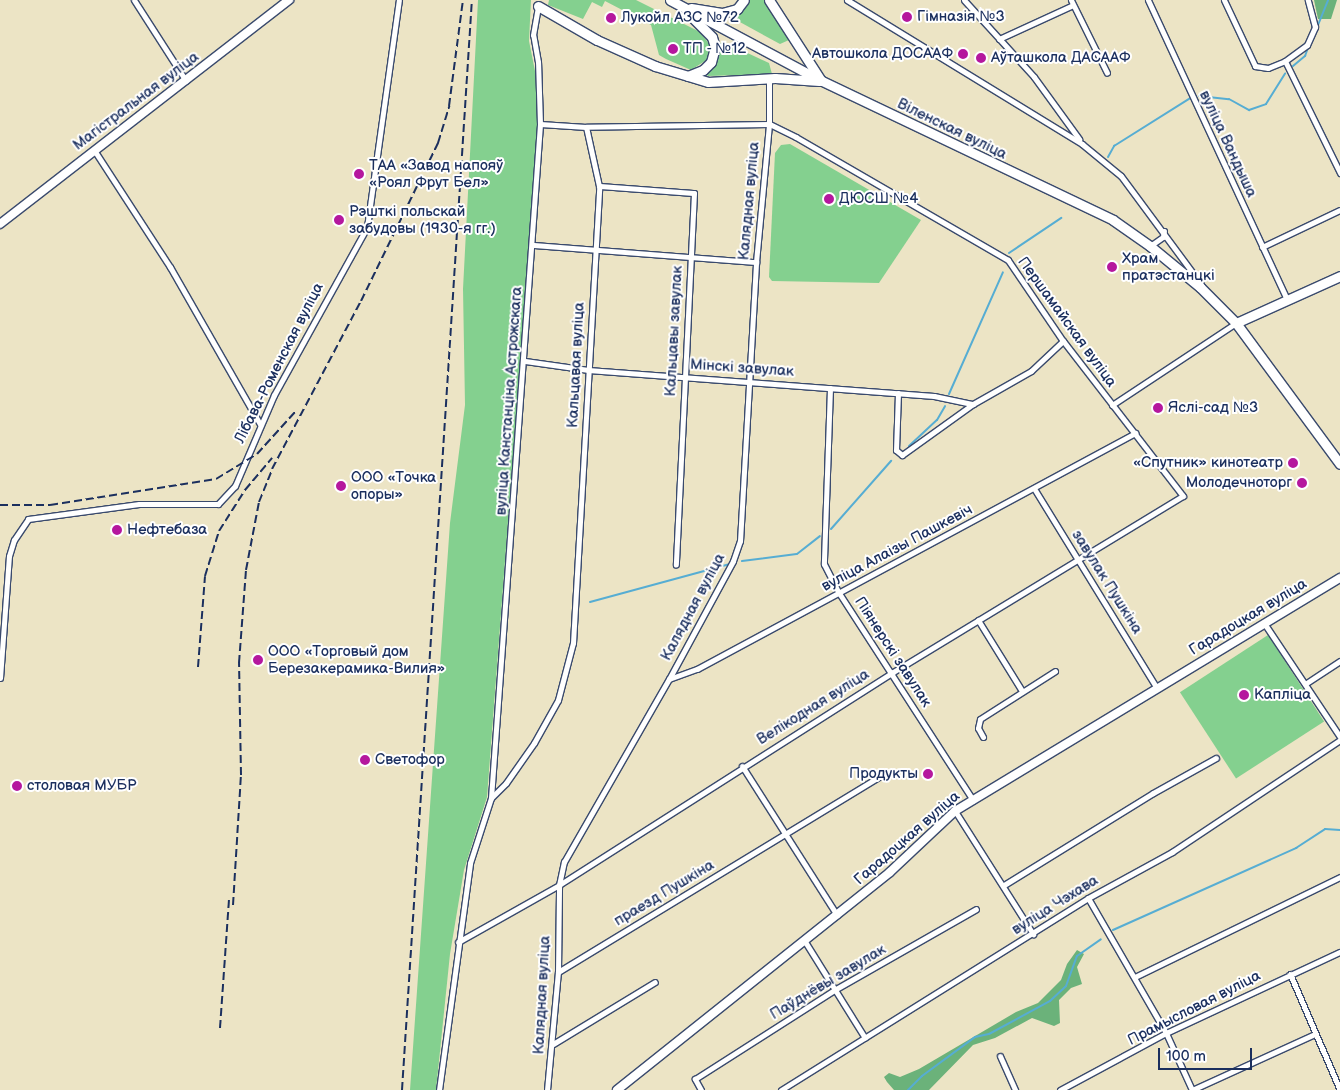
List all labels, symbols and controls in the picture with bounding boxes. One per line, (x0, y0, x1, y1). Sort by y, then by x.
place label: Гімназія №3 (917, 8, 1005, 26)
place label: Лукойл АЗС №72 (621, 9, 739, 27)
marker: Гімназія №3 (901, 11, 913, 23)
marker: Лукойл АЗС №72 (605, 12, 617, 24)
place label: ТП - №12 (683, 40, 747, 58)
marker: ТП - №12 (667, 43, 679, 55)
place label: Автошкола ДОСААФ (812, 45, 953, 63)
street label: Магістральная вуліца (70, 48, 202, 154)
marker: Автошкола ДОСААФ (957, 48, 969, 60)
place label: Аўташкола ДАСААФ (991, 49, 1131, 67)
marker: Аўташкола ДАСААФ (975, 52, 987, 64)
street label: вуліца Вандыша (1195, 88, 1261, 200)
street label: Віленская вуліца (894, 95, 1010, 163)
street label: Калядная вуліца (735, 141, 763, 261)
place label: ТАА «Завод напояў «Роял Фрут Бел» (369, 156, 503, 191)
marker: ТАА «Завод напояў «Роял Фрут Бел» (353, 168, 365, 180)
place label: ДЮСШ №4 (839, 190, 918, 208)
marker: ДЮСШ №4 (823, 193, 835, 205)
place label: Рэшткі польскай забудовы (1930-я гг.) (349, 202, 496, 237)
marker: Рэшткі польскай забудовы (1930-я гг.) (333, 214, 345, 226)
place label: Храм пратэстанцкі (1122, 249, 1215, 284)
street label: Першамайская вуліца (1014, 253, 1120, 391)
marker: Храм пратэстанцкі (1106, 261, 1118, 273)
street label: Кальцавы завулак (662, 265, 686, 397)
street label: Лібава-Роменская вуліца (231, 280, 327, 446)
street label: вуліца Канстанціна Астрожскага (492, 286, 526, 516)
street label: Кальцавая вуліца (564, 302, 588, 428)
street label: Мінскі завулак (689, 355, 795, 381)
place label: Яслі-сад №3 (1168, 399, 1258, 417)
marker: Яслі-сад №3 (1152, 402, 1164, 414)
place label: «Спутник» кинотеатр (1133, 454, 1283, 472)
marker: «Спутник» кинотеатр (1287, 457, 1299, 469)
place label: ООО «Точка опоры» (351, 468, 436, 503)
place label: Молодечноторг (1186, 474, 1292, 492)
marker: Молодечноторг (1296, 477, 1308, 489)
marker: ООО «Точка опоры» (335, 480, 347, 492)
street label: вуліца Алаізы Пашкевіч (819, 501, 975, 595)
place label: Нефтебаза (127, 521, 207, 539)
marker: Нефтебаза (111, 524, 123, 536)
street label: завулак Пушкіна (1068, 527, 1146, 637)
street label: Калядная вуліца (657, 550, 729, 664)
street label: Гарадоцкая вуліца (1186, 575, 1310, 659)
street label: Піянерскі завулак (851, 593, 935, 711)
place label: ООО «Торговый дом Березакерамика-Вилия» (268, 642, 445, 677)
marker: ООО «Торговый дом Березакерамика-Вилия» (252, 654, 264, 666)
street label: Велікодная вуліца (754, 665, 872, 749)
place label: Капліца (1254, 686, 1311, 704)
marker: Капліца (1238, 689, 1250, 701)
place label: Светофор (375, 751, 445, 769)
marker: Светофор (359, 754, 371, 766)
place label: Продукты (849, 765, 918, 783)
marker: Продукты (922, 768, 934, 780)
place label: столовая МУБР (27, 777, 136, 795)
marker: столовая МУБР (11, 780, 23, 792)
street label: Гарадоцкая вуліца (851, 787, 963, 889)
street label: праезд Пушкіна (611, 856, 717, 930)
street label: вуліца Чэхава (1008, 871, 1102, 939)
street label: Калядная вуліца (530, 935, 554, 1055)
street label: Паўднёвы завулак (767, 940, 889, 1024)
street label: Прамысловая вуліца (1125, 967, 1263, 1049)
scale bar (1160, 1038, 1254, 1070)
text: 100 m (1166, 1047, 1206, 1066)

